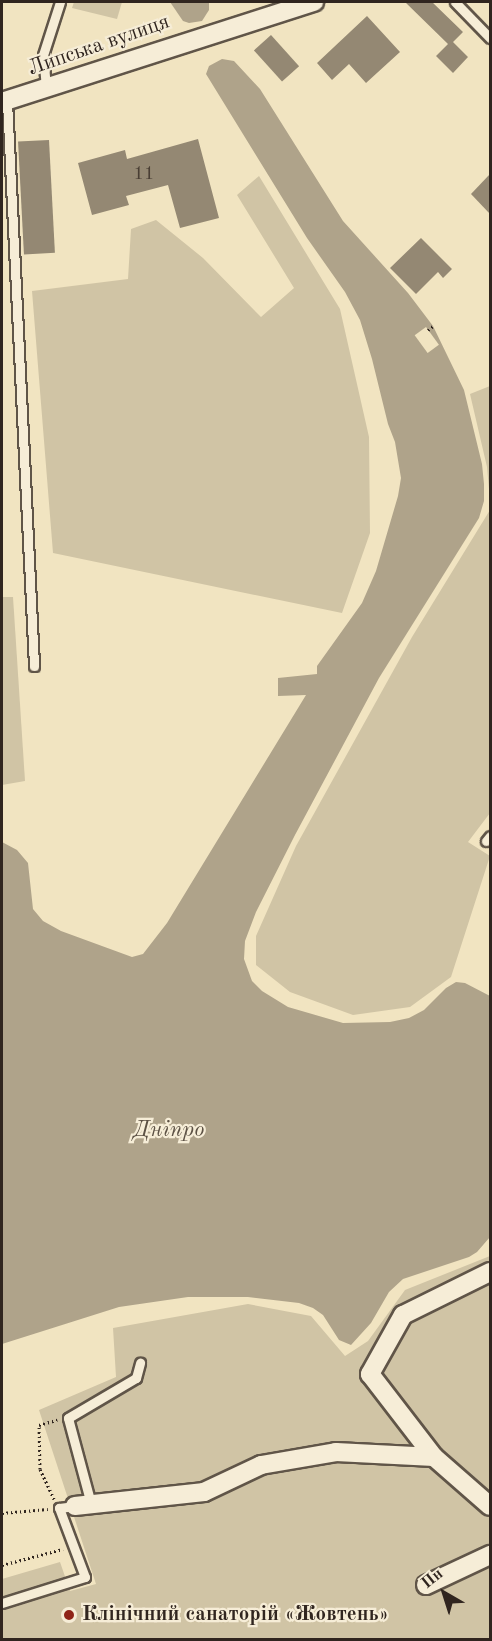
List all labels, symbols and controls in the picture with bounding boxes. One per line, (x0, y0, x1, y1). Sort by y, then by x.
street label: Липська вулиця (25, 10, 173, 82)
house number: 11 (134, 163, 154, 185)
water label: Дніпро (134, 1118, 204, 1144)
north arrow (414, 1563, 474, 1623)
text: Пн (419, 1566, 446, 1592)
place label: Клінічний санаторій «Жовтень» (82, 1602, 389, 1628)
marker: Клінічний санаторій «Жовтень» (60, 1606, 78, 1624)

